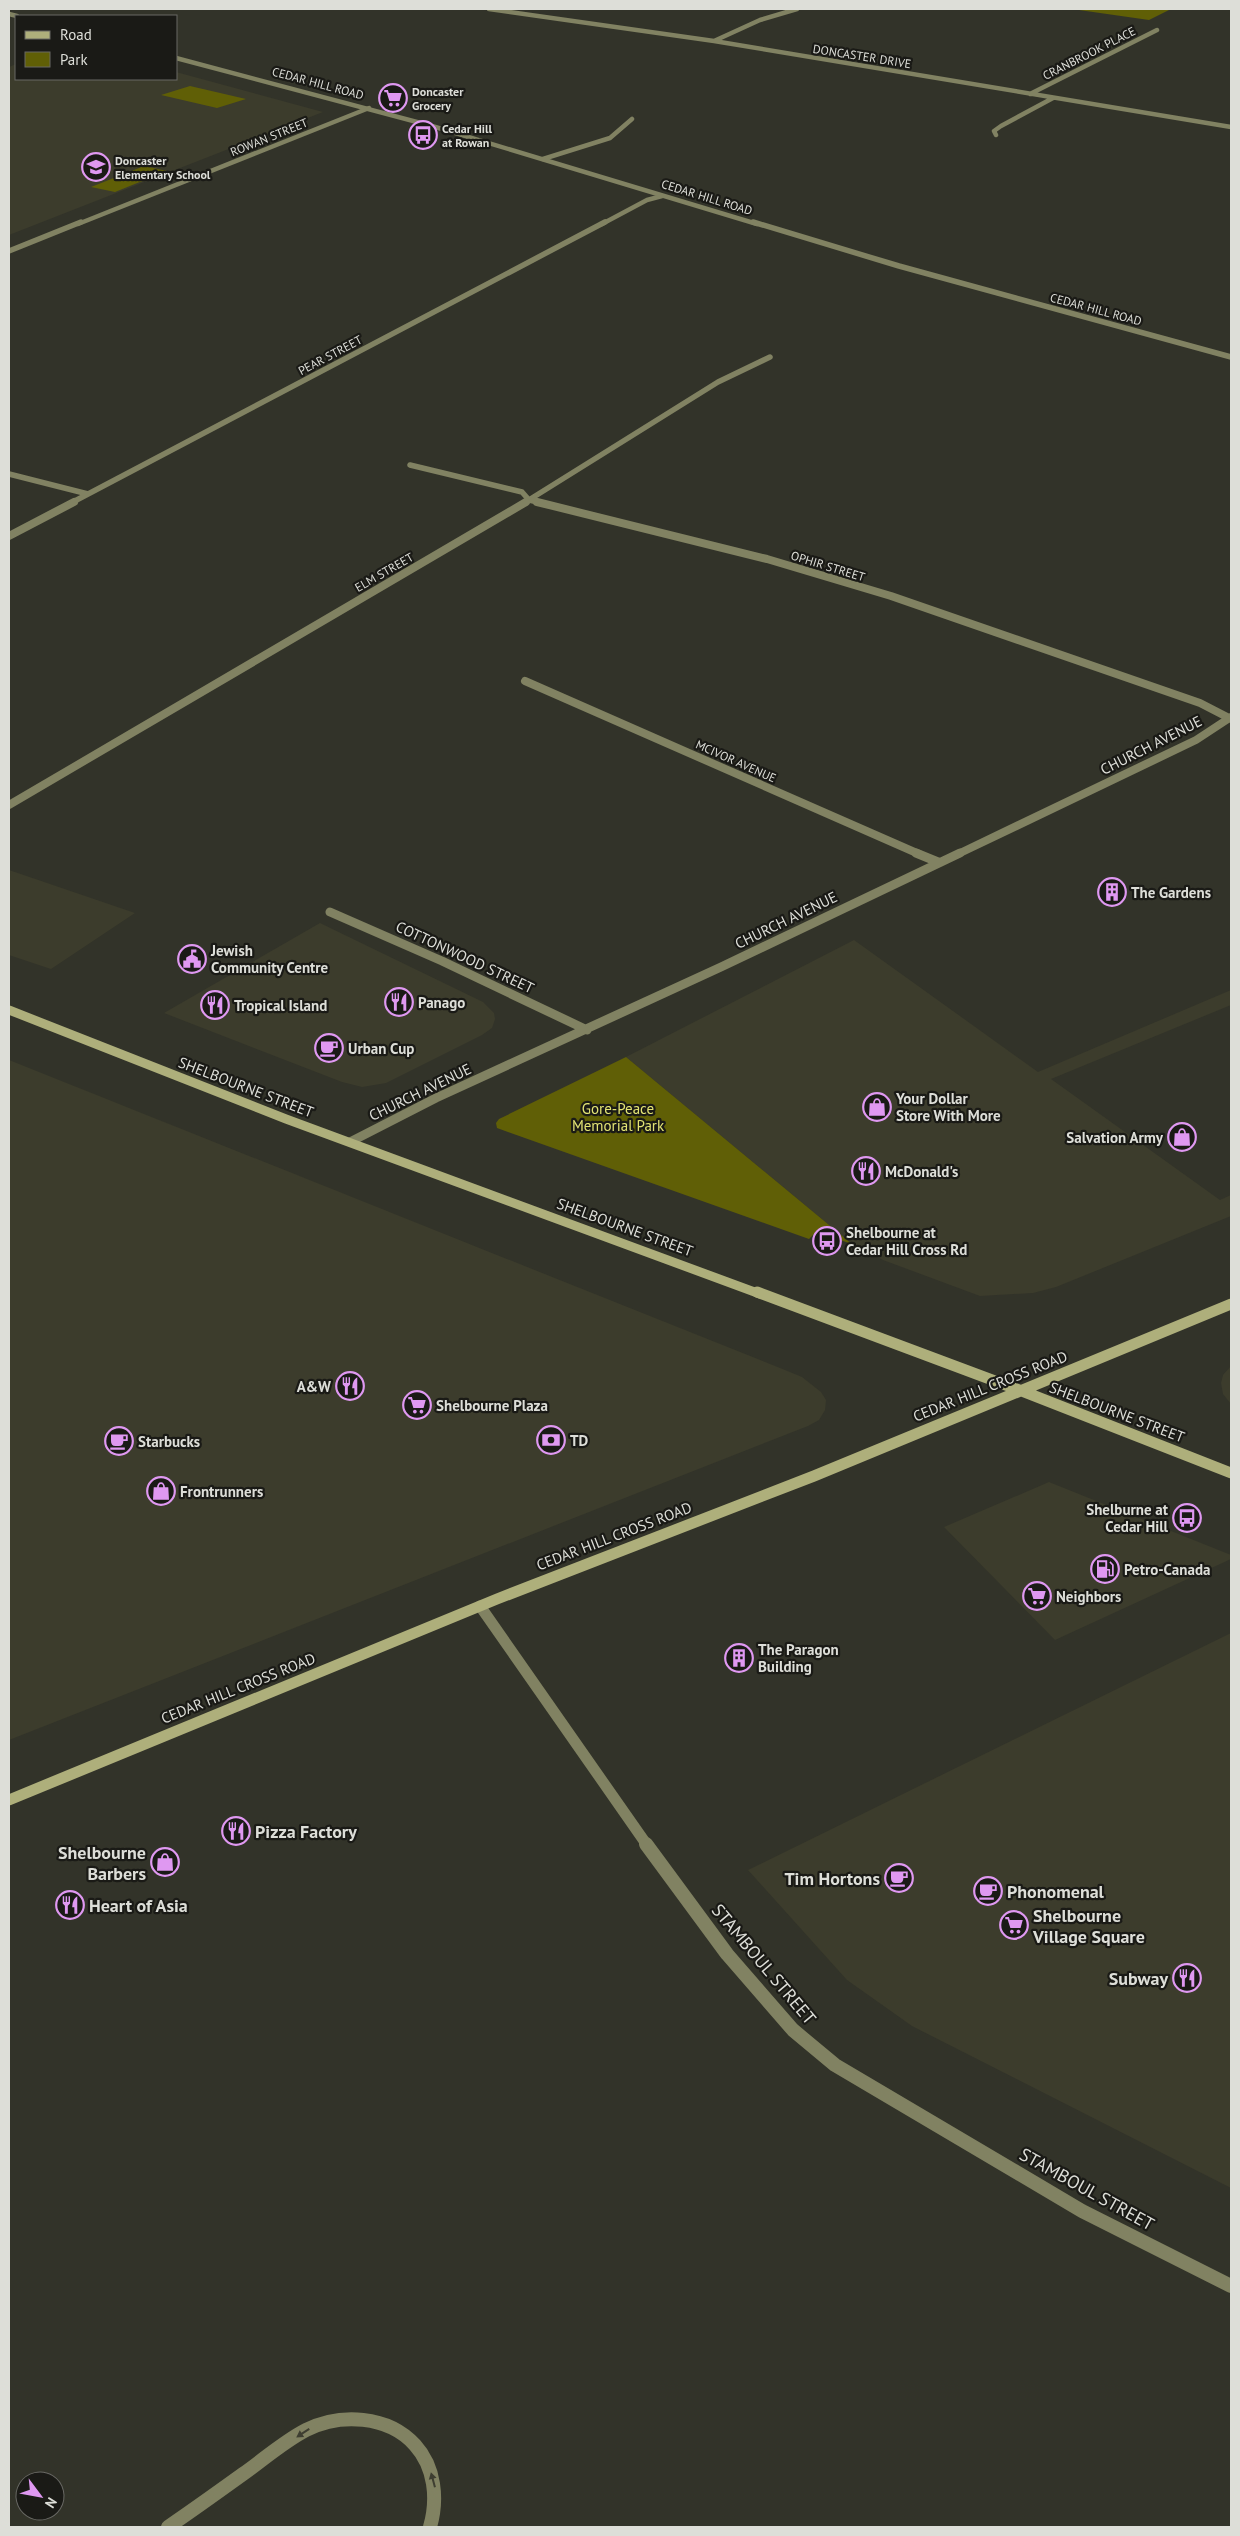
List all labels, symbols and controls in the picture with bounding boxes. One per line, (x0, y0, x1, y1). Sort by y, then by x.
legend (15, 15, 178, 80)
street label: CRANBROOK PLACE (1040, 23, 1138, 83)
text: Road (60, 25, 92, 44)
street label: DONCASTER DRIVE (812, 41, 912, 71)
text: Park (60, 50, 88, 69)
street label: CEDAR HILL ROAD (271, 64, 366, 102)
supermarket icon: Doncaster Grocery (378, 83, 408, 113)
place label: Doncaster Grocery (412, 84, 464, 113)
street label: ROWAN STREET (228, 115, 310, 159)
bus stop icon: Cedar Hill at Rowan (408, 120, 438, 150)
place label: Cedar Hill at Rowan (442, 121, 493, 150)
school or university icon: Doncaster Elementary School (81, 152, 111, 182)
place label: Doncaster Elementary School (115, 153, 211, 182)
street label: CEDAR HILL ROAD (660, 176, 754, 218)
street label: CEDAR HILL ROAD (1049, 290, 1144, 328)
street label: PEAR STREET (295, 332, 365, 378)
street label: OPHIR STREET (789, 548, 867, 584)
street label: ELM STREET (352, 549, 416, 595)
street label: CHURCH AVENUE (1097, 711, 1205, 779)
street label: MCIVOR AVENUE (693, 737, 779, 785)
building icon: The Gardens (1097, 877, 1127, 907)
place label: The Gardens (1131, 883, 1211, 902)
street label: CHURCH AVENUE (732, 887, 840, 953)
street label: COTTONWOOD STREET (393, 917, 538, 998)
place label: Jewish Community Centre (210, 941, 329, 977)
public building icon: Jewish Community Centre (177, 944, 207, 974)
restaurant icon: Panago (384, 987, 414, 1017)
restaurant icon: Tropical Island (200, 990, 230, 1020)
place label: Panago (418, 993, 465, 1012)
place label: Tropical Island (234, 996, 327, 1015)
cafe icon: Urban Cup (314, 1033, 344, 1063)
place label: Urban Cup (348, 1039, 414, 1058)
street label: SHELBOURNE STREET (176, 1052, 317, 1122)
street label: CHURCH AVENUE (366, 1059, 474, 1125)
place label: Your Dollar Store With More (895, 1089, 1001, 1125)
shop icon: Your Dollar Store With More (862, 1092, 892, 1122)
park label: Gore-Peace Memorial Park (572, 1099, 665, 1135)
shop icon: Salvation Army (1167, 1122, 1197, 1152)
place label: Salvation Army (1066, 1128, 1164, 1147)
restaurant icon: McDonald's (851, 1156, 881, 1186)
place label: McDonald's (885, 1162, 958, 1181)
street label: SHELBOURNE STREET (554, 1194, 696, 1261)
place label: Shelbourne at Cedar Hill Cross Rd (846, 1223, 967, 1259)
bus stop icon: Shelbourne at Cedar Hill Cross Rd (812, 1226, 842, 1256)
street label: CEDAR HILL CROSS ROAD (910, 1346, 1070, 1426)
restaurant icon: A&W (335, 1371, 365, 1401)
place label: A&W (297, 1377, 331, 1396)
street label: SHELBOURNE STREET (1047, 1377, 1188, 1447)
supermarket icon: Shelbourne Plaza (402, 1390, 432, 1420)
place label: Shelbourne Plaza (436, 1396, 548, 1415)
bank icon: TD (536, 1425, 566, 1455)
cafe icon: Starbucks (104, 1426, 134, 1456)
place label: TD (570, 1431, 589, 1450)
place label: Starbucks (138, 1432, 200, 1451)
shop icon: Frontrunners (146, 1476, 176, 1506)
place label: Frontrunners (180, 1482, 263, 1501)
street label: CEDAR HILL CROSS ROAD (534, 1498, 694, 1574)
place label: Shelburne at Cedar Hill (1086, 1500, 1169, 1536)
bus stop icon: Shelburne at Cedar Hill (1172, 1503, 1202, 1533)
fuel station icon: Petro-Canada (1090, 1554, 1120, 1584)
place label: Petro-Canada (1124, 1560, 1210, 1579)
supermarket icon: Neighbors (1022, 1581, 1052, 1611)
place label: Neighbors (1056, 1587, 1121, 1606)
place label: The Paragon Building (758, 1640, 839, 1676)
building icon: The Paragon Building (724, 1643, 754, 1673)
street label: CEDAR HILL CROSS ROAD (158, 1648, 318, 1728)
restaurant icon: Pizza Factory (221, 1816, 251, 1846)
place label: Pizza Factory (255, 1820, 357, 1843)
place label: Shelbourne Barbers (58, 1841, 146, 1885)
shop icon: Shelbourne Barbers (150, 1847, 180, 1877)
cafe icon: Tim Hortons (884, 1863, 914, 1893)
place label: Tim Hortons (784, 1867, 880, 1890)
cafe icon: Phonomenal (973, 1876, 1003, 1906)
place label: Phonomenal (1007, 1880, 1105, 1903)
restaurant icon: Heart of Asia (55, 1890, 85, 1920)
place label: Heart of Asia (89, 1894, 188, 1917)
street label: STAMBOUL STREET (707, 1899, 821, 2029)
place label: Shelbourne Village Square (1032, 1904, 1145, 1948)
supermarket icon: Shelbourne Village Square (999, 1910, 1029, 1940)
restaurant icon: Subway (1172, 1963, 1202, 1993)
place label: Subway (1109, 1967, 1168, 1990)
street label: STAMBOUL STREET (1016, 2142, 1158, 2236)
one-way arrow (296, 2428, 309, 2438)
north arrow (15, 2471, 65, 2521)
one-way arrow (429, 2472, 437, 2487)
text: N (41, 2494, 61, 2512)

